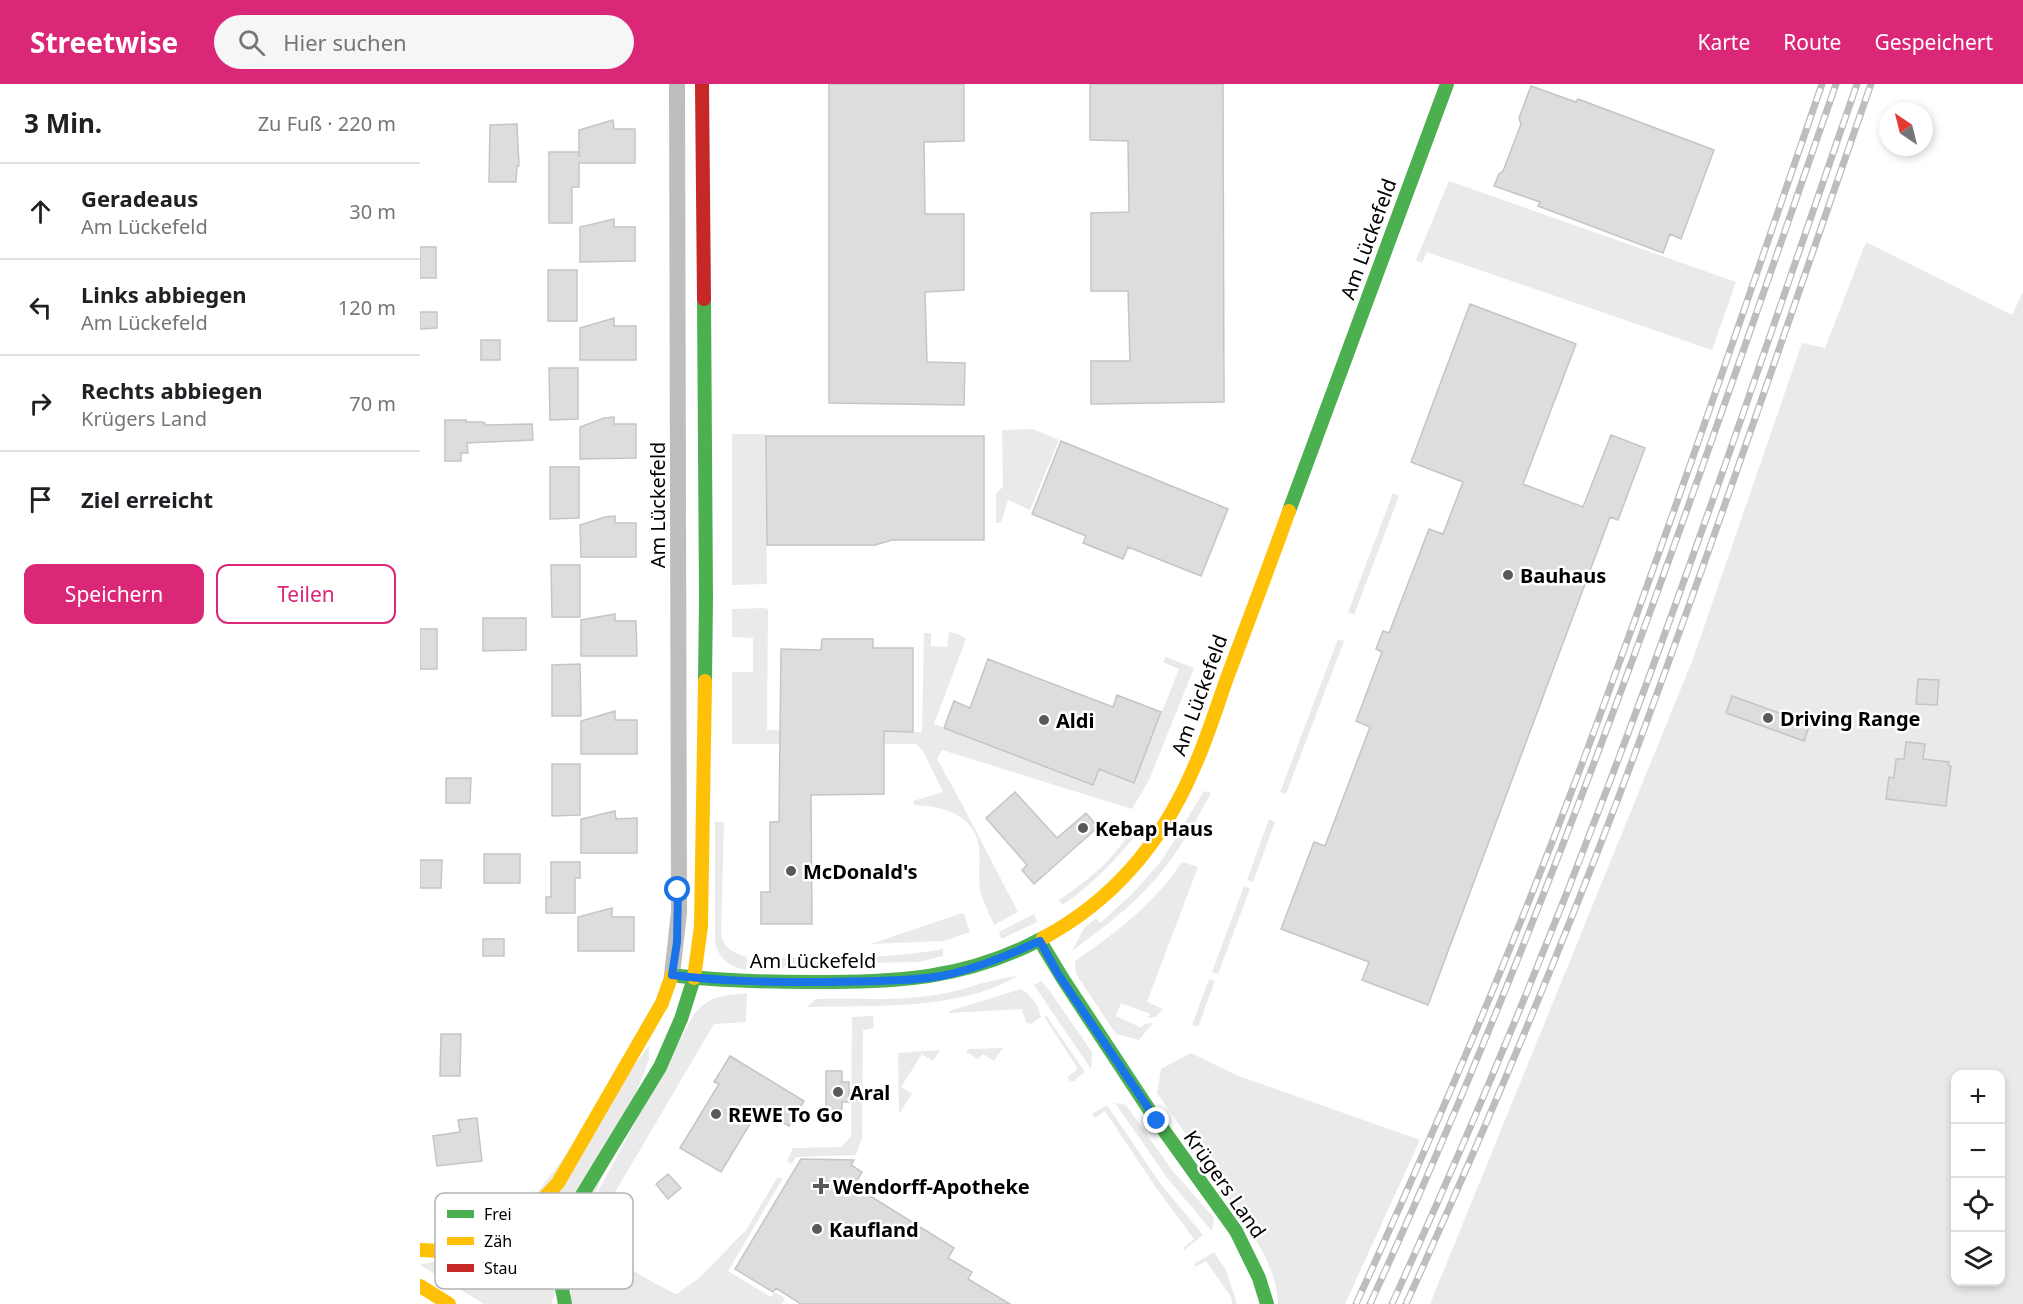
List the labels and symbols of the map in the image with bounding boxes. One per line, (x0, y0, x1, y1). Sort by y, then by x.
north arrow (1879, 102, 1933, 156)
street label: Am Lückefeld (1334, 175, 1402, 303)
street label: Am Lückefeld (644, 442, 671, 568)
place label: Bauhaus (1520, 562, 1606, 589)
marker: Bauhaus (1501, 568, 1515, 582)
street label: Am Lückefeld (1165, 631, 1233, 759)
place label: Driving Range (1780, 705, 1921, 732)
place label: Aldi (1056, 707, 1094, 734)
marker: Driving Range (1761, 711, 1775, 725)
marker: Aldi (1037, 713, 1051, 727)
place label: Kebap Haus (1095, 815, 1213, 842)
marker: Kebap Haus (1076, 821, 1090, 835)
place label: McDonald's (803, 858, 918, 885)
marker: McDonald's (784, 864, 798, 878)
route start (664, 876, 690, 902)
street label: Am Lückefeld (750, 947, 876, 974)
place label: Aral (850, 1079, 890, 1106)
marker: Aral (831, 1085, 845, 1099)
place label: REWE To Go (728, 1101, 843, 1128)
marker: REWE To Go (709, 1107, 723, 1121)
route end (1143, 1107, 1169, 1133)
street label: Krügers Land (1178, 1125, 1272, 1243)
place label: Wendorff-Apotheke (833, 1173, 1030, 1200)
marker: Wendorff-Apotheke (814, 1179, 828, 1193)
legend (435, 1193, 633, 1289)
text: Frei (484, 1203, 512, 1225)
place label: Kaufland (829, 1216, 919, 1243)
marker: Kaufland (810, 1222, 824, 1236)
text: Zäh (484, 1230, 512, 1252)
text: Stau (484, 1257, 517, 1279)

